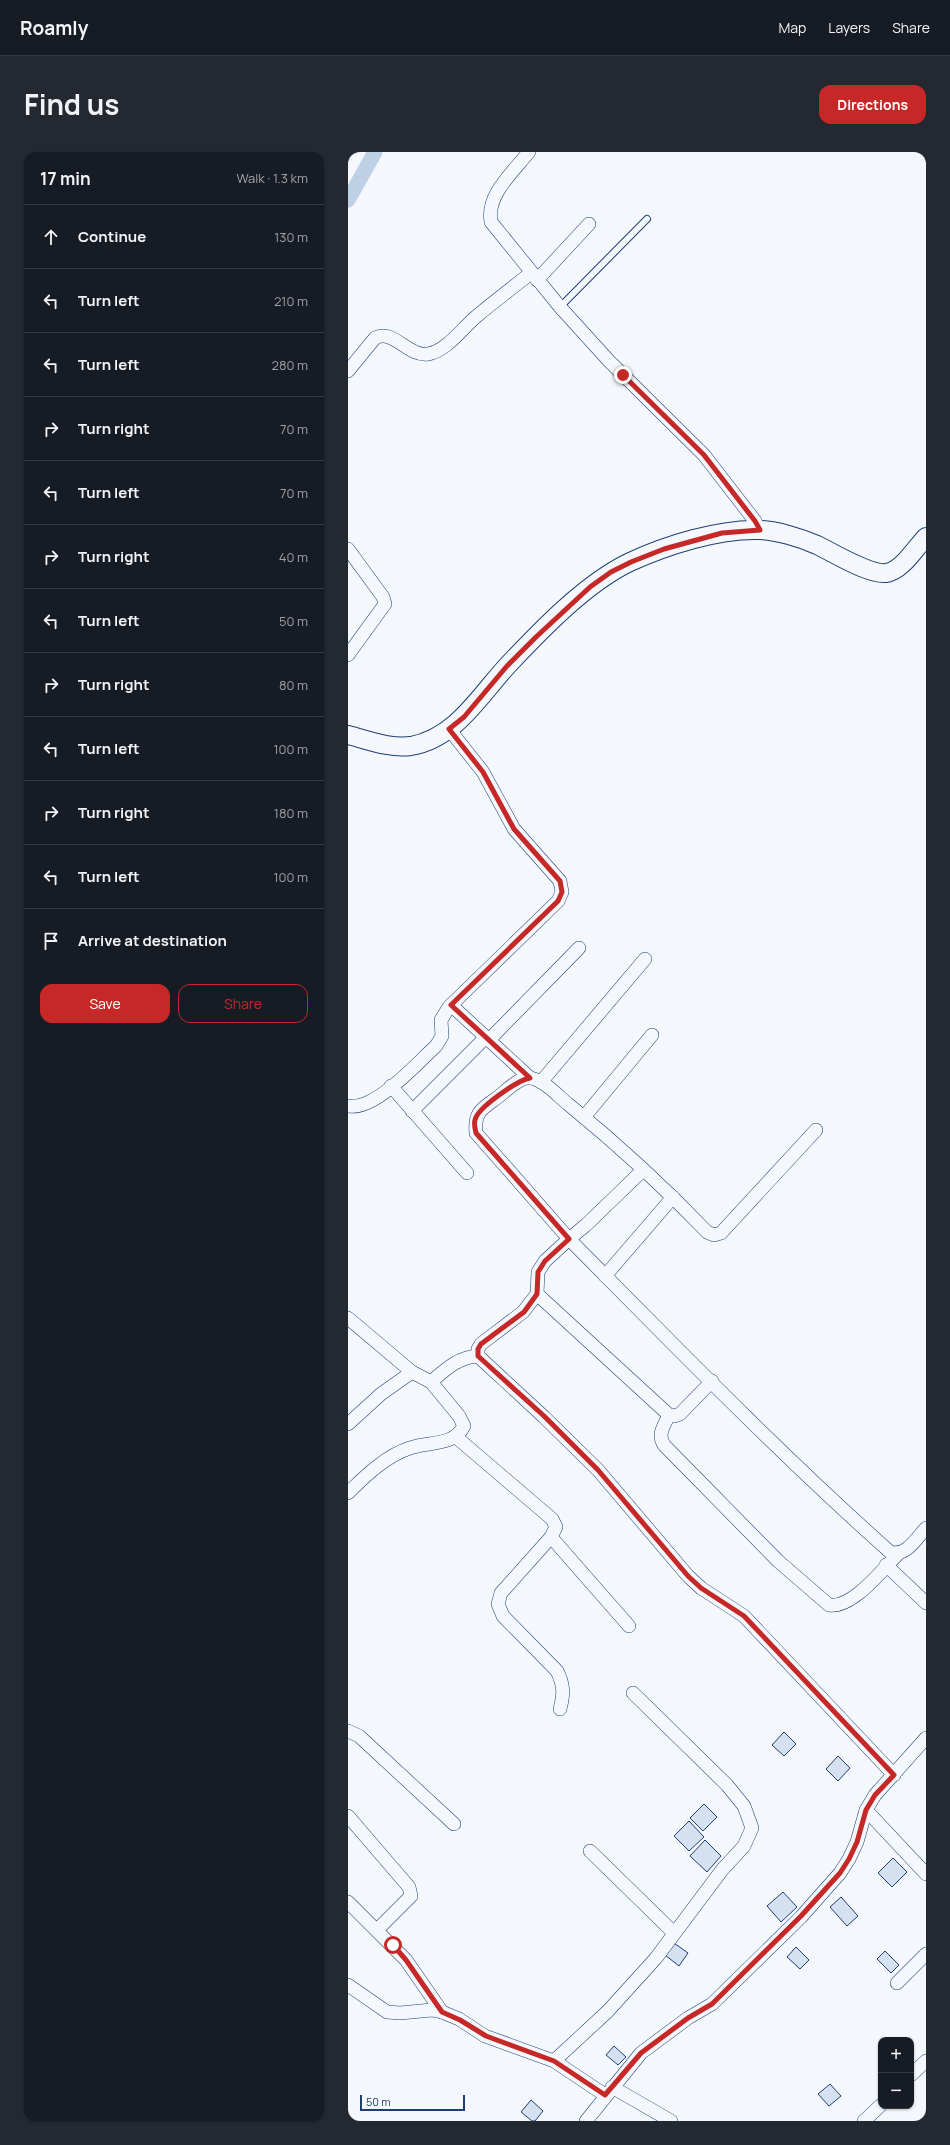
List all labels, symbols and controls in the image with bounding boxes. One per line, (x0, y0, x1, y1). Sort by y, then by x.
text: Roamly (20, 15, 88, 41)
text: Map (778, 18, 806, 37)
text: Layers (828, 18, 870, 37)
text: Share (892, 18, 930, 37)
text: Find us (24, 85, 119, 123)
button: Directions (819, 85, 926, 124)
text: 17 min (40, 167, 91, 190)
text: Walk · 1.3 km (236, 169, 308, 187)
icon: ahead (40, 226, 62, 248)
text: Continue (78, 226, 146, 247)
text: 130 m (274, 228, 308, 246)
icon: left (40, 290, 62, 312)
text: Turn left (78, 290, 140, 311)
text: 210 m (274, 292, 308, 310)
icon: left (40, 354, 62, 376)
text: Turn left (78, 354, 140, 375)
text: 280 m (271, 356, 308, 374)
route end (614, 366, 632, 384)
icon: right (40, 418, 62, 440)
text: Turn right (78, 418, 149, 439)
text: 70 m (280, 420, 308, 438)
icon: left (40, 482, 62, 504)
text: Turn left (78, 482, 140, 503)
text: 70 m (280, 484, 308, 502)
icon: right (40, 546, 62, 568)
text: Turn right (78, 546, 149, 567)
text: 40 m (279, 548, 308, 566)
icon: left (40, 610, 62, 632)
text: Turn left (78, 610, 140, 631)
text: 50 m (279, 612, 308, 630)
icon: right (40, 674, 62, 696)
text: Turn right (78, 674, 149, 695)
text: 80 m (279, 676, 308, 694)
icon: left (40, 738, 62, 760)
text: Turn left (78, 738, 140, 759)
text: 100 m (273, 740, 308, 758)
icon: right (40, 802, 62, 824)
text: Turn right (78, 802, 149, 823)
text: 180 m (274, 804, 308, 822)
icon: left (40, 866, 62, 888)
text: Turn left (78, 866, 140, 887)
text: 100 m (273, 868, 308, 886)
icon: arrive (40, 930, 62, 952)
text: Arrive at destination (78, 930, 227, 951)
button: Save (40, 984, 170, 1023)
button: Share (178, 984, 308, 1023)
route start (384, 1936, 402, 1954)
map controls (878, 2037, 914, 2109)
button: + (878, 2037, 914, 2073)
button: − (878, 2073, 914, 2109)
scale bar (360, 2093, 465, 2112)
text: 50 m (366, 2094, 391, 2109)

